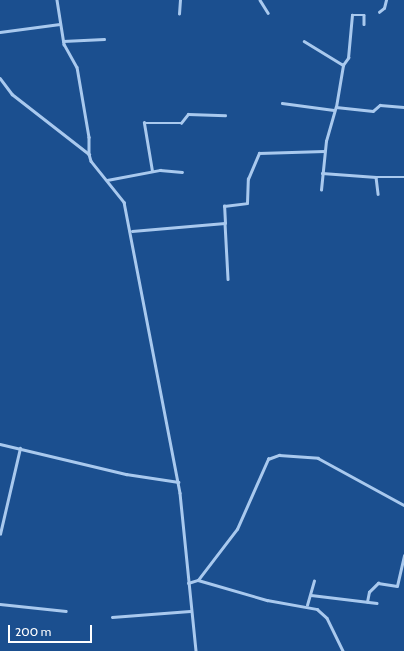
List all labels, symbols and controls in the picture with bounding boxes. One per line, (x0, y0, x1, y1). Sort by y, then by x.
scale bar (10, 617, 94, 643)
text: 200 m (15, 624, 51, 639)

